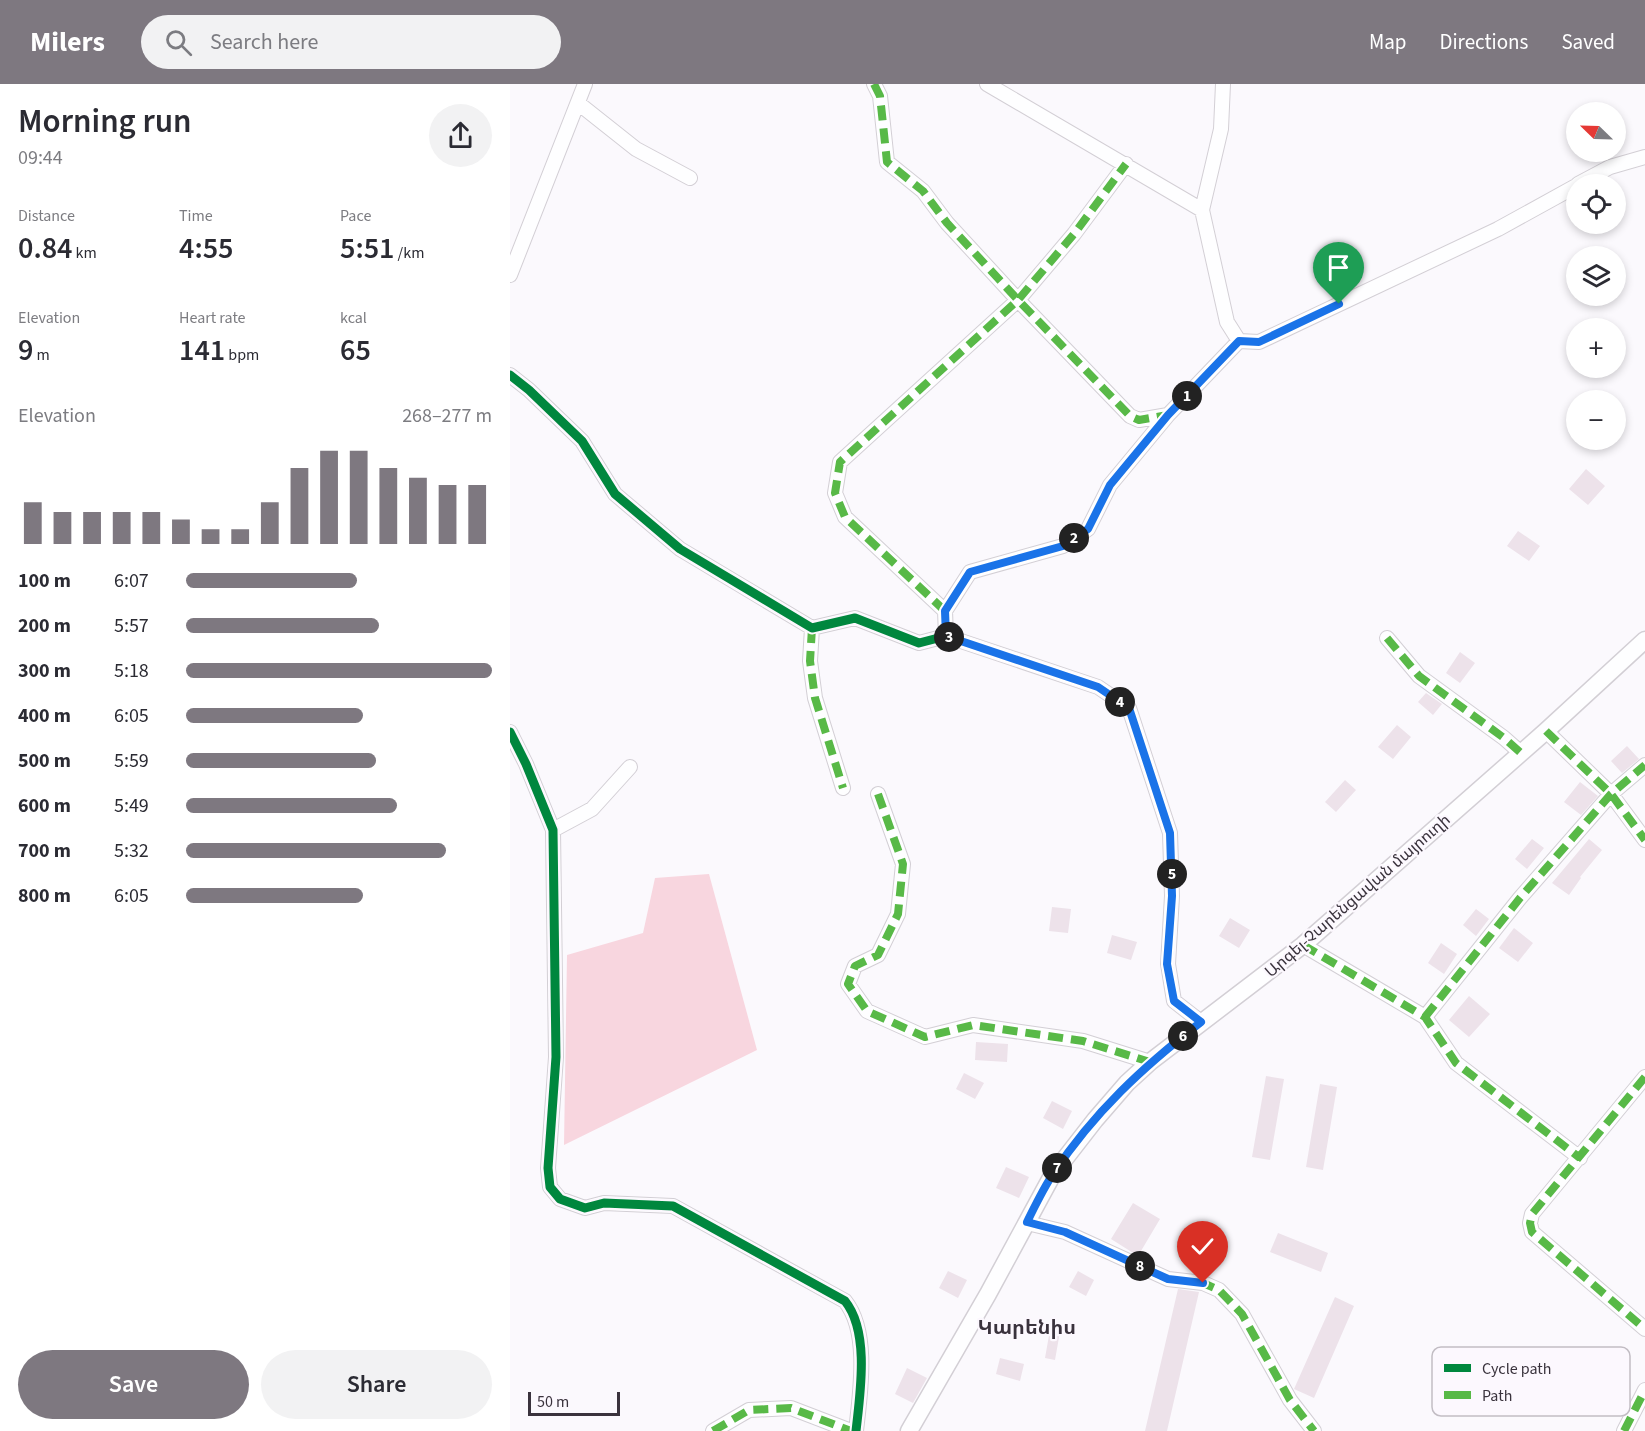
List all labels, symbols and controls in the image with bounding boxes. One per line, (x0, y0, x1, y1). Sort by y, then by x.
search box (141, 15, 561, 69)
text: Milers (30, 22, 105, 62)
icon: search (162, 26, 195, 59)
text: Search here (210, 26, 318, 58)
text: Map (1369, 27, 1407, 57)
text: Directions (1440, 27, 1528, 57)
text: Saved (1561, 27, 1615, 57)
text: Morning run (18, 98, 192, 145)
north arrow (1566, 102, 1626, 162)
map controls (1566, 102, 1626, 450)
button: share (429, 104, 492, 167)
text: 09:44 (18, 144, 63, 172)
button: locate (1566, 174, 1626, 234)
text: Distance (18, 205, 75, 227)
text: Time (179, 205, 213, 227)
text: Pace (340, 205, 371, 227)
text: 0.84 (18, 227, 72, 270)
text: 4:55 (179, 227, 233, 270)
text: 5:51 (340, 227, 394, 270)
text: km (72, 242, 97, 264)
text: /km (394, 242, 424, 264)
pin (1313, 242, 1364, 304)
button: layers (1566, 246, 1626, 306)
icon: arrive (1322, 251, 1355, 284)
text: Elevation (18, 307, 80, 329)
text: Heart rate (179, 307, 246, 329)
text: kcal (340, 307, 367, 329)
button: + (1566, 318, 1626, 378)
text: 9 (18, 329, 33, 372)
text: 141 (179, 329, 225, 372)
text: 65 (340, 329, 371, 372)
text: m (33, 344, 50, 366)
text: bpm (225, 344, 259, 366)
pin: 1 (1172, 381, 1202, 411)
text: 1 (1183, 385, 1191, 407)
button: − (1566, 390, 1626, 450)
text: Elevation (18, 402, 96, 430)
text: 268–277 m (402, 402, 492, 430)
pin: 2 (1059, 523, 1089, 553)
text: 2 (1070, 527, 1078, 549)
text: 100 m (18, 567, 71, 595)
text: 6:07 (114, 567, 149, 595)
text: 200 m (18, 612, 71, 640)
text: 5:57 (114, 612, 149, 640)
pin: 3 (934, 622, 964, 652)
text: 3 (945, 626, 953, 648)
text: 300 m (18, 657, 71, 685)
text: 5:18 (114, 657, 149, 685)
pin: 4 (1105, 687, 1135, 717)
text: 4 (1116, 691, 1124, 713)
text: 400 m (18, 702, 71, 730)
text: 6:05 (114, 702, 149, 730)
text: 500 m (18, 747, 71, 775)
text: 5:59 (114, 747, 149, 775)
text: 600 m (18, 792, 71, 820)
text: 5:49 (114, 792, 149, 820)
street label: Արգել-Չարենցավան մայրուղի (1260, 809, 1455, 982)
text: 700 m (18, 837, 71, 865)
text: 5:32 (114, 837, 149, 865)
pin: 5 (1157, 859, 1187, 889)
text: 5 (1168, 863, 1176, 885)
text: 800 m (18, 882, 71, 910)
text: 6:05 (114, 882, 149, 910)
pin: 6 (1168, 1021, 1198, 1051)
text: 6 (1179, 1025, 1187, 1047)
pin: 7 (1042, 1153, 1072, 1183)
text: 7 (1053, 1157, 1061, 1179)
pin (1177, 1221, 1228, 1283)
icon: check (1186, 1230, 1219, 1263)
pin: 8 (1125, 1251, 1155, 1281)
text: 8 (1136, 1255, 1144, 1277)
district label: Կարենիս (978, 1314, 1076, 1342)
legend (1432, 1347, 1630, 1416)
button: Save (18, 1350, 249, 1419)
button: Share (261, 1350, 492, 1419)
text: Cycle path (1482, 1358, 1551, 1380)
text: Path (1482, 1385, 1512, 1407)
scale bar (528, 1389, 620, 1416)
text: 50 m (537, 1391, 569, 1413)

